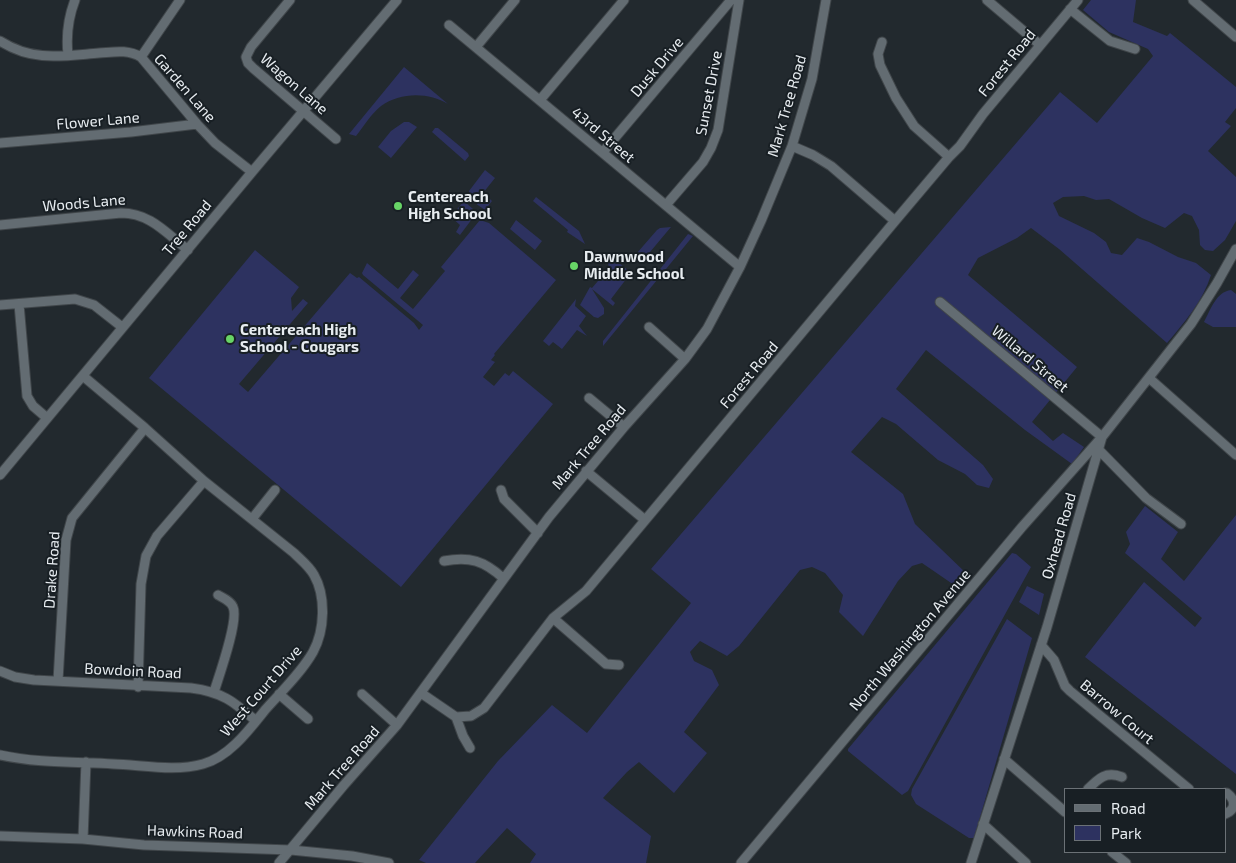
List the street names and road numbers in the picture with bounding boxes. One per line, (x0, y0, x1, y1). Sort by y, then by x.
street label: Forest Road (974, 26, 1040, 100)
street label: Dusk Drive (627, 33, 687, 101)
street label: Sunset Drive (692, 49, 726, 137)
street label: Garden Lane (150, 50, 220, 126)
street label: Wagon Lane (256, 50, 332, 118)
street label: Mark Tree Road (764, 53, 810, 159)
street label: 43rd Street (568, 103, 638, 167)
street label: Flower Lane (56, 108, 140, 134)
street label: Woods Lane (42, 190, 126, 216)
street label: Tree Road (159, 196, 215, 260)
street label: Willard Street (988, 322, 1072, 396)
street label: Forest Road (716, 338, 782, 412)
street label: Mark Tree Road (548, 401, 630, 493)
street label: Oxhead Road (1038, 491, 1080, 581)
street label: Drake Road (40, 531, 64, 609)
street label: North Washington Avenue (846, 566, 974, 714)
street label: West Court Drive (216, 642, 306, 740)
street label: Bowdoin Road (84, 659, 182, 683)
street label: Barrow Court (1076, 676, 1158, 748)
street label: Mark Tree Road (301, 722, 383, 814)
street label: Hawkins Road (147, 821, 243, 843)

